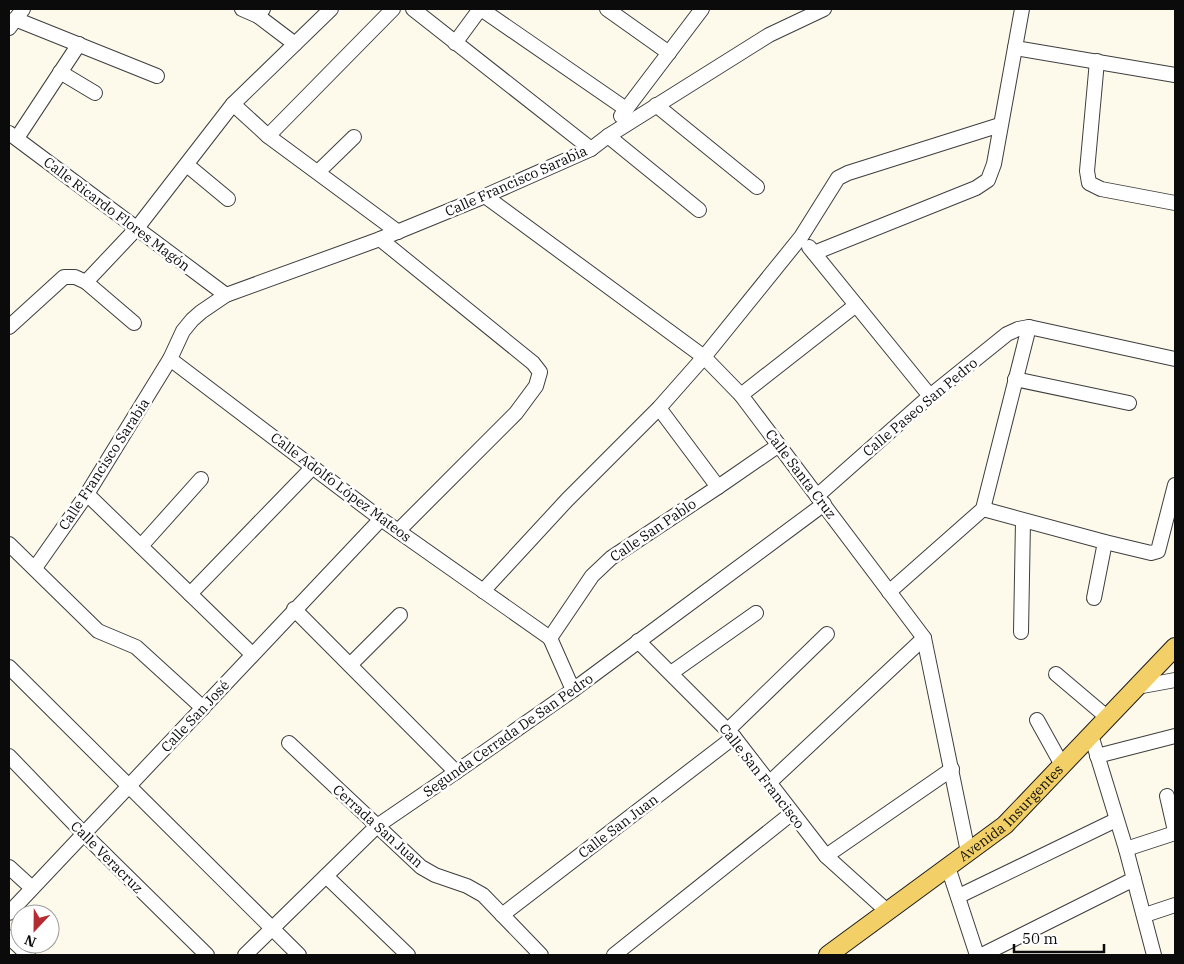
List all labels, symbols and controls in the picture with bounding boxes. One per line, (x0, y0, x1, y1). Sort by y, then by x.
street label: Calle Francisco Sarabia (442, 141, 590, 220)
street label: Calle Ricardo Flores Magón (40, 153, 194, 275)
street label: Calle Paseo San Pedro (859, 354, 981, 460)
street label: Calle Francisco Sarabia (55, 394, 154, 533)
street label: Calle Santa Cruz (761, 426, 841, 522)
street label: Calle Adolfo López Mateos (267, 428, 415, 546)
street label: Calle San Pablo (606, 494, 700, 566)
street label: Segunda Cerrada De San Pedro (419, 669, 597, 801)
street label: Calle San José (157, 676, 233, 756)
street label: Calle San Francisco (715, 720, 809, 832)
street label: Avenida Insurgentes (955, 761, 1067, 865)
street label: Cerrada San Juan (329, 781, 427, 871)
street label: Calle San Juan (574, 790, 662, 862)
street label: Calle Veracruz (67, 817, 147, 897)
north arrow (10, 904, 60, 954)
scale bar (1014, 922, 1104, 954)
text: 50 m (1022, 929, 1058, 948)
text: N (22, 931, 39, 951)

